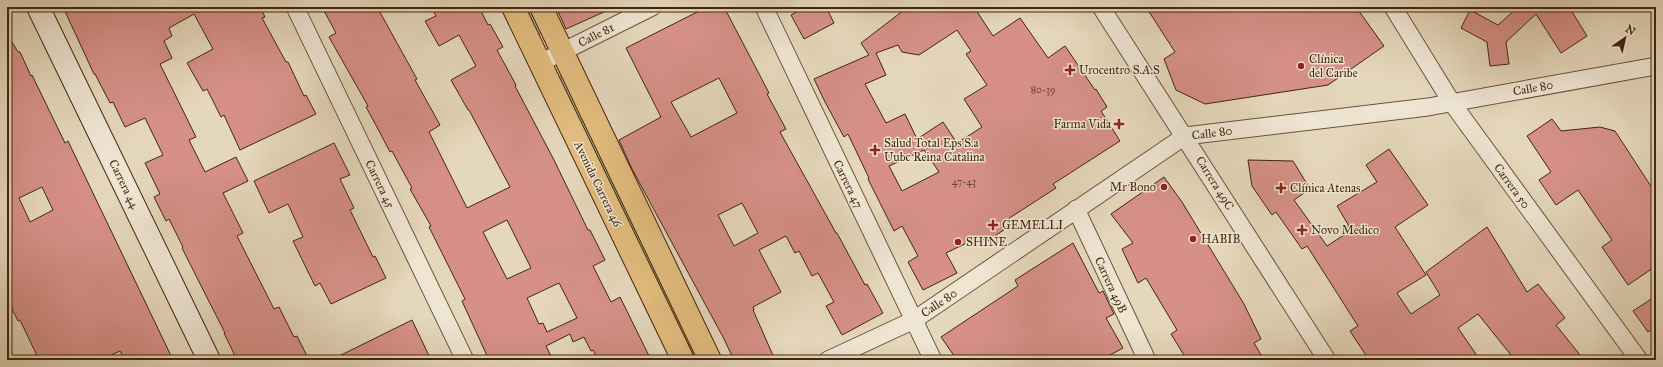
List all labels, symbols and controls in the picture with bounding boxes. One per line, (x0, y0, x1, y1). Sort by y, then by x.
north arrow (1605, 18, 1645, 58)
street label: Calle 81 (576, 20, 617, 50)
text: N (1623, 22, 1638, 38)
place label: Clínica del Caribe (1309, 52, 1358, 80)
marker: Clínica del Caribe (1296, 61, 1306, 71)
place label: Urocentro S.A.S (1079, 63, 1160, 77)
marker: Urocentro S.A.S (1064, 64, 1076, 76)
street label: Calle 80 (1512, 78, 1554, 98)
house number: 80-39 (1031, 84, 1055, 96)
place label: Farma Vida (1053, 117, 1112, 131)
marker: Farma Vida (1114, 119, 1124, 129)
street label: Calle 80 (1191, 124, 1233, 142)
place label: Salud Total Eps S.a Uubc Reina Catalina (884, 136, 986, 164)
street label: Avenida Carrera 46 (571, 138, 625, 230)
marker: Salud Total Eps S.a Uubc Reina Catalina (869, 144, 881, 156)
street label: Carrera 49C (1193, 154, 1237, 212)
street label: Carrera 44 (106, 157, 142, 211)
street label: Carrera 45 (362, 158, 398, 211)
street label: Carrera 47 (830, 158, 866, 210)
street label: Carrera 50 (1491, 161, 1533, 211)
house number: 47-43 (952, 176, 976, 188)
place label: Mr Bono (1110, 180, 1156, 194)
place label: Clínica Atenas (1290, 181, 1360, 195)
marker: Mr Bono (1159, 182, 1169, 192)
marker: Clínica Atenas (1275, 182, 1287, 194)
place label: GEMELLI (1002, 218, 1063, 232)
marker: GEMELLI (987, 219, 999, 231)
place label: Novo Medico (1311, 223, 1379, 237)
marker: Novo Medico (1296, 224, 1308, 236)
place label: HABIB (1201, 232, 1240, 246)
marker: HABIB (1188, 234, 1198, 244)
place label: SHINE (966, 235, 1008, 249)
marker: SHINE (953, 237, 963, 247)
street label: Carrera 49B (1092, 255, 1130, 315)
street label: Calle 80 (918, 286, 960, 320)

